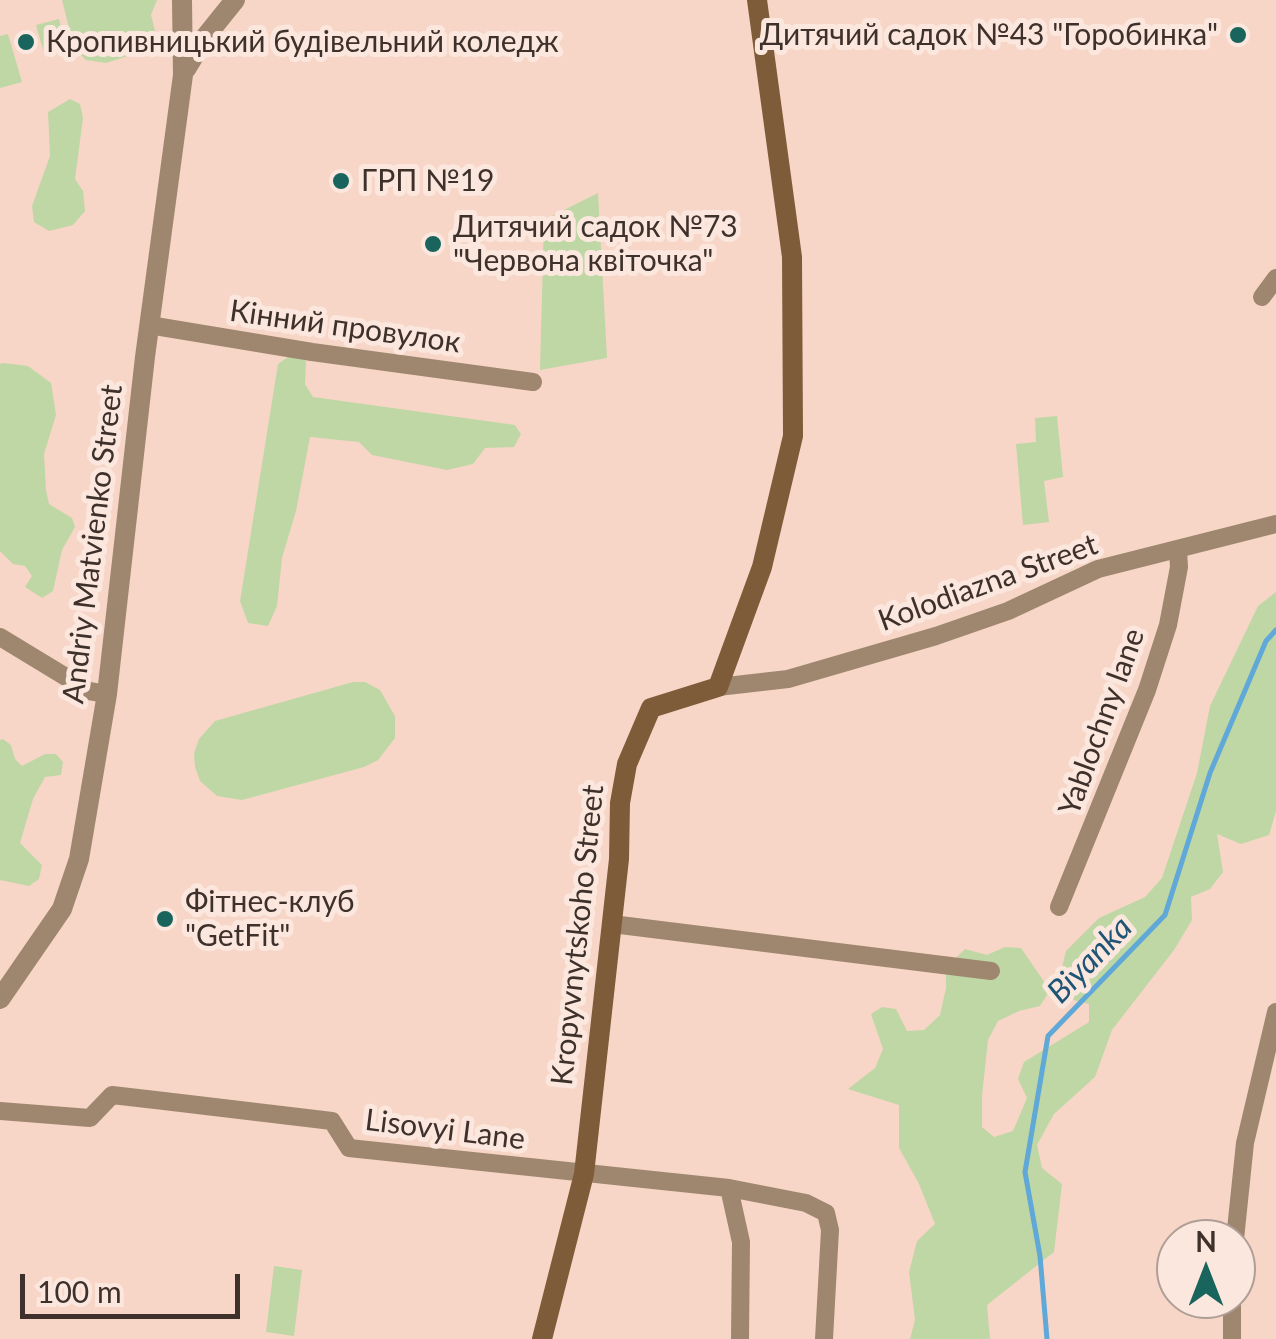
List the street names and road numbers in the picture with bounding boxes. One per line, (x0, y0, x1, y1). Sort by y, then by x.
street label: Кінний провулок (227, 293, 463, 361)
street label: Andriy Matvienko Street (56, 382, 130, 706)
street label: Kolodiazna Street (873, 527, 1103, 639)
street label: Yablochny lane (1052, 624, 1152, 820)
street label: Kropyvnytskoho Street (544, 783, 612, 1087)
street label: Lisovyi Lane (363, 1102, 527, 1158)

